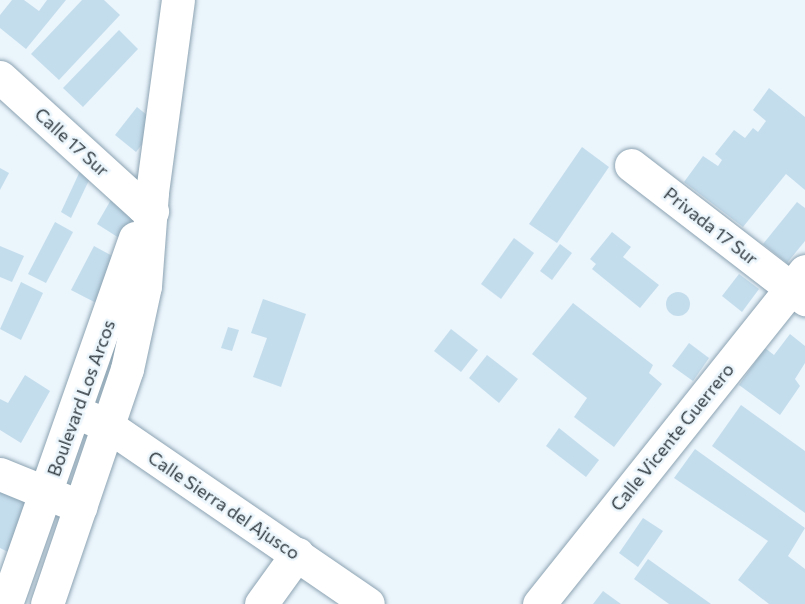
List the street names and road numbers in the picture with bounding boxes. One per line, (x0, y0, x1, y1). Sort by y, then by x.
street label: Calle 17 Sur (30, 103, 114, 181)
street label: Privada 17 Sur (660, 183, 762, 269)
street label: Boulevard Los Arcos (43, 317, 119, 479)
street label: Calle Vicente Guerrero (606, 359, 738, 515)
street label: Calle Sierra del Ajusco (144, 446, 304, 564)

